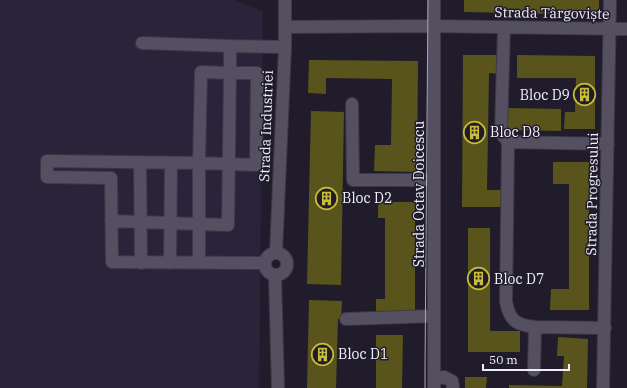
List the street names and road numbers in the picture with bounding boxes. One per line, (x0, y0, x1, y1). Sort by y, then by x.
street label: Strada Târgoviște (494, 3, 610, 23)
street label: Strada Industriei (255, 70, 277, 182)
street label: Strada Octav Doicescu (410, 121, 428, 267)
street label: Strada Progresului (582, 132, 602, 256)

